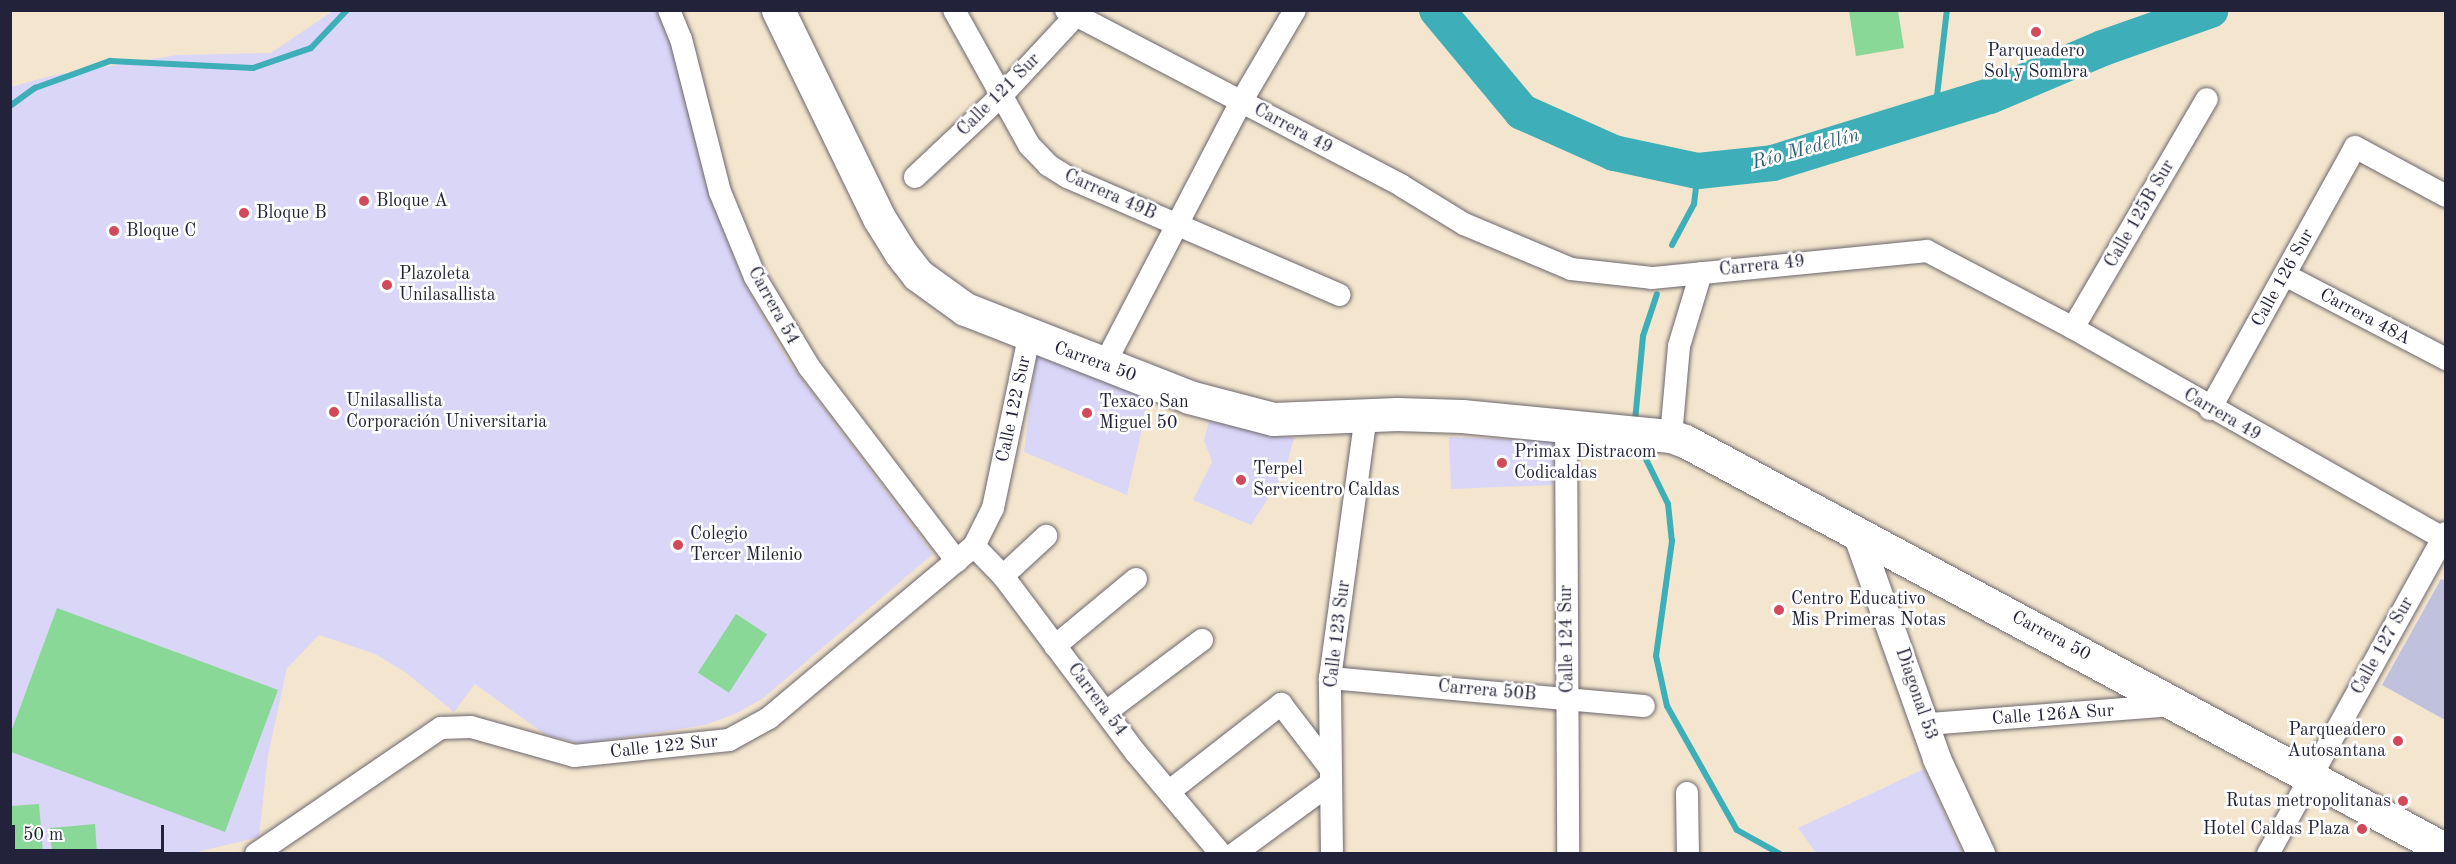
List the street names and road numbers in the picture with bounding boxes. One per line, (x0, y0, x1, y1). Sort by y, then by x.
street label: Calle 121 Sur (953, 49, 1045, 141)
street label: Carrera 49 (1250, 99, 1336, 159)
street label: Calle 125B Sur (2100, 156, 2180, 272)
street label: Carrera 49B (1061, 165, 1159, 225)
street label: Calle 126 Sur (2247, 225, 2319, 331)
street label: Carrera 49 (1718, 251, 1806, 281)
street label: Carrera 54 (743, 263, 803, 349)
street label: Carrera 48A (2316, 284, 2414, 350)
street label: Carrera 50 (1051, 337, 1139, 387)
street label: Calle 122 Sur (992, 354, 1036, 464)
street label: Carrera 49 (2179, 384, 2265, 446)
street label: Calle 123 Sur (1321, 579, 1355, 689)
street label: Calle 124 Sur (1555, 585, 1579, 693)
street label: Calle 127 Sur (2347, 593, 2419, 699)
street label: Carrera 50 (2008, 606, 2094, 666)
street label: Diagonal 53 (1890, 645, 1942, 743)
street label: Carrera 54 (1062, 659, 1132, 741)
street label: Carrera 50B (1437, 676, 1537, 706)
street label: Calle 126A Sur (1991, 700, 2115, 730)
street label: Calle 122 Sur (609, 731, 719, 763)

